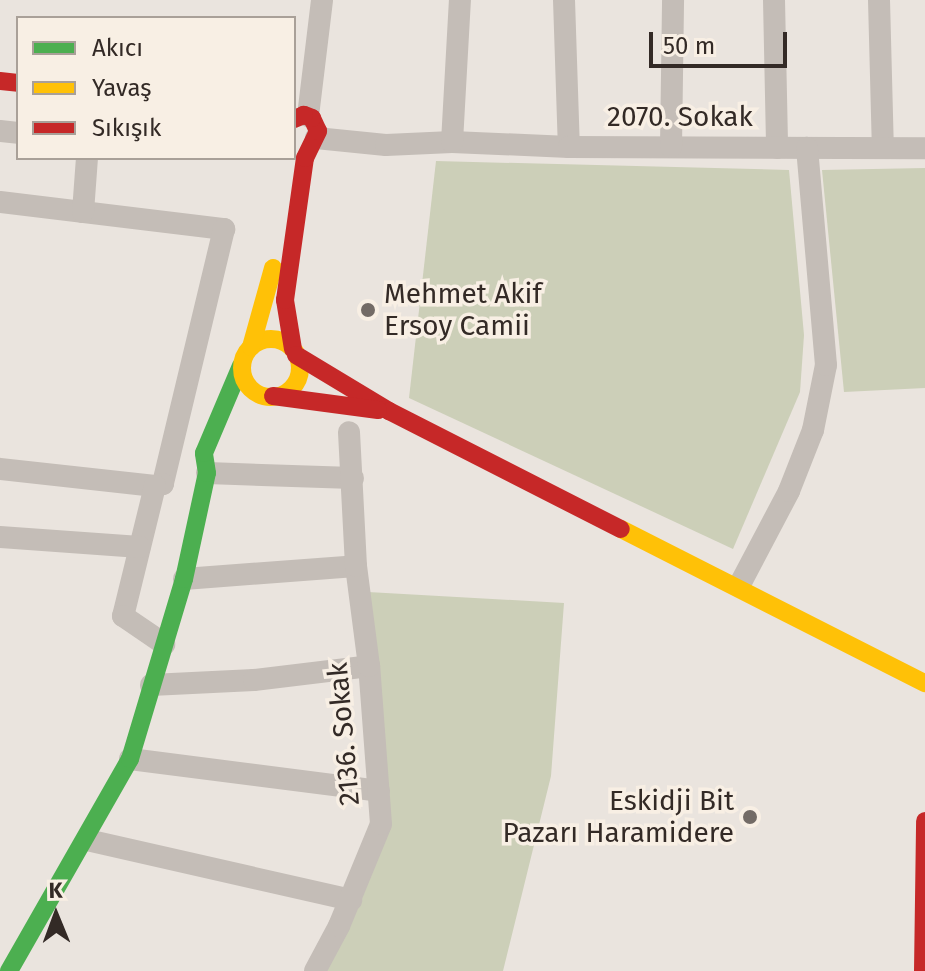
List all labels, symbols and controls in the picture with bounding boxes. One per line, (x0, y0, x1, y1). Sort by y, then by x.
legend (16, 16, 296, 160)
scale bar (653, 16, 791, 66)
text: 50 m (663, 32, 715, 60)
text: Akıcı (92, 34, 143, 62)
text: Yavaş (92, 74, 151, 102)
street label: 2070. Sokak (607, 100, 753, 134)
text: Sıkışık (92, 114, 161, 142)
place label: Mehmet Akif Ersoy Camii (384, 277, 542, 343)
marker: Mehmet Akif Ersoy Camii (359, 301, 377, 319)
street label: 2136. Sokak (321, 661, 367, 807)
place label: Eskidji Bit Pazarı Haramidere (502, 784, 734, 850)
marker: Eskidji Bit Pazarı Haramidere (741, 808, 759, 826)
north arrow (16, 875, 96, 955)
text: K (48, 877, 63, 904)

